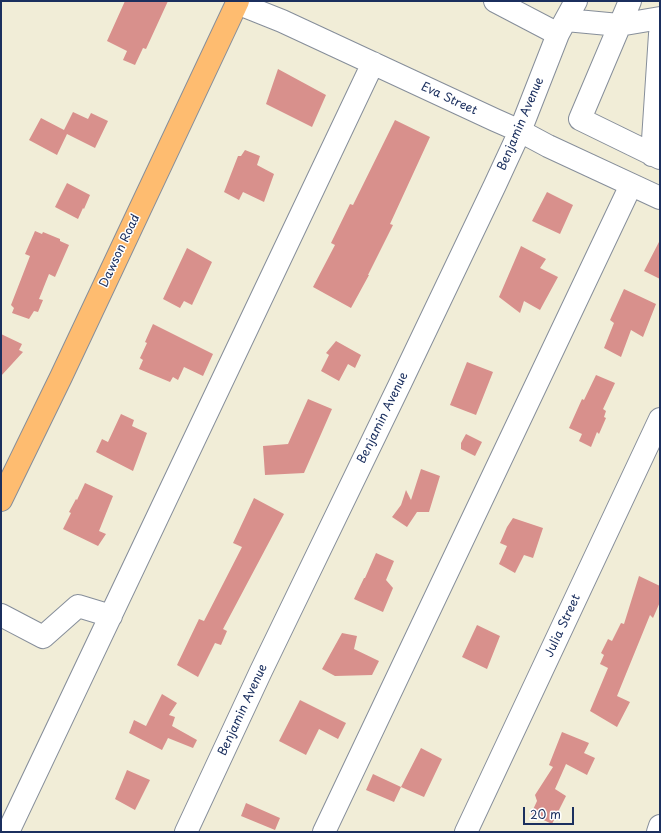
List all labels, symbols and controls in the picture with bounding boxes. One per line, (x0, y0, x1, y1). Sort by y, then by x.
street label: Benjamin Avenue (495, 75, 547, 173)
street label: Eva Street (419, 80, 479, 118)
street label: Dawson Road (97, 212, 143, 290)
street label: Benjamin Avenue (355, 370, 411, 466)
street label: Julia Street (542, 592, 584, 660)
street label: Benjamin Avenue (215, 662, 271, 758)
scale bar (525, 799, 576, 825)
text: 20 m (530, 805, 561, 823)

